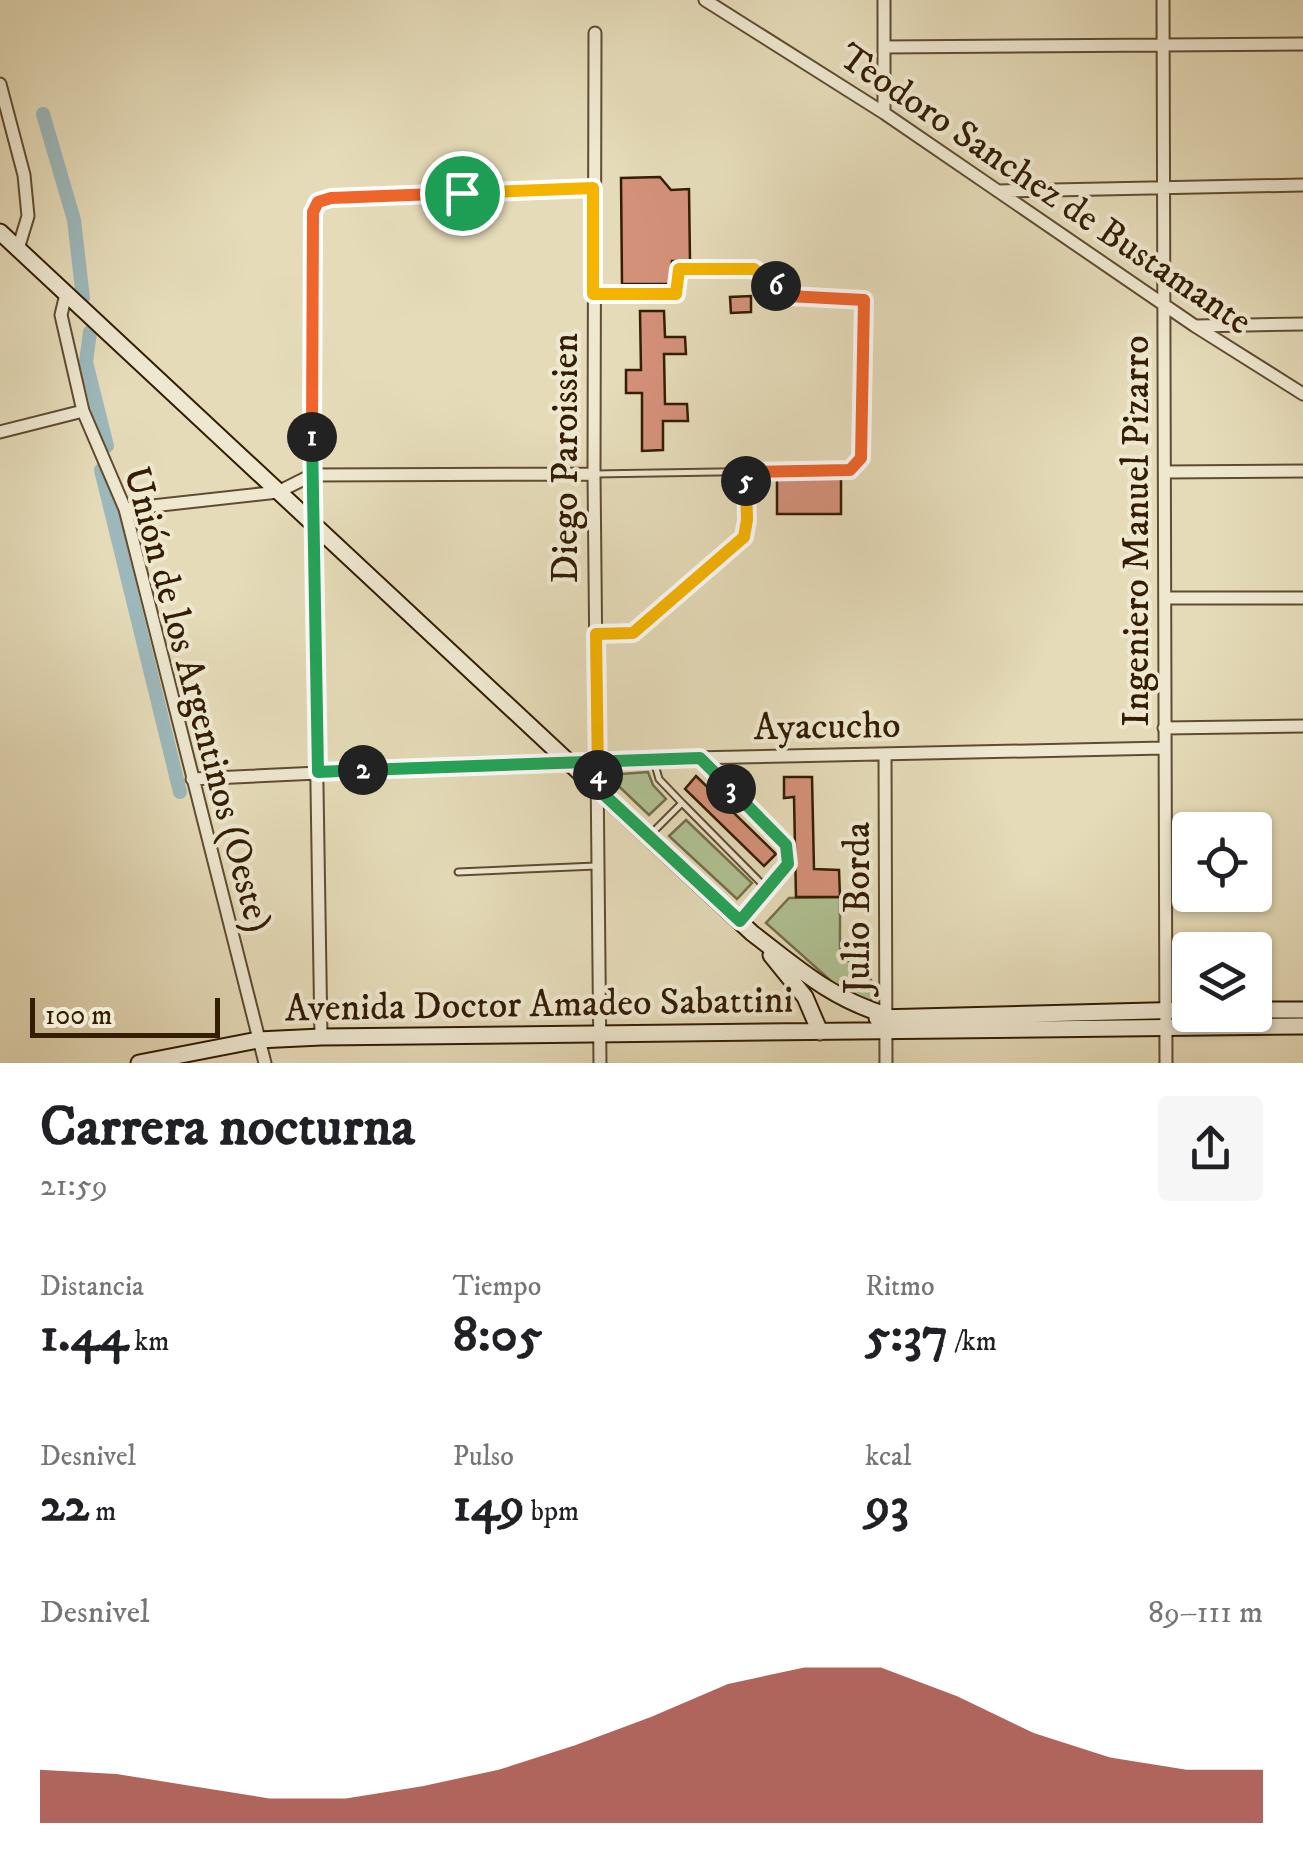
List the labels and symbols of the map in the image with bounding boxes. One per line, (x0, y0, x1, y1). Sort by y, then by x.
street label: Teodoro Sanchez de Bustamante (829, 33, 1261, 346)
pin (420, 151, 505, 236)
pin: 6 (751, 261, 801, 311)
street label: Diego Paroissien (542, 333, 590, 583)
street label: Ingeniero Manuel Pizarro (1113, 335, 1161, 727)
pin: 1 (287, 412, 337, 462)
pin: 5 (721, 456, 771, 506)
street label: Unión de los Argentinos (Oeste) (112, 462, 282, 938)
street label: Ayacucho (753, 702, 901, 752)
pin: 2 (338, 745, 388, 795)
pin: 4 (573, 750, 623, 800)
pin: 3 (706, 764, 756, 814)
street label: Julio Borda (834, 822, 882, 997)
street label: Avenida Doctor Amadeo Sabattini (284, 977, 794, 1033)
scale bar (30, 993, 220, 1038)

